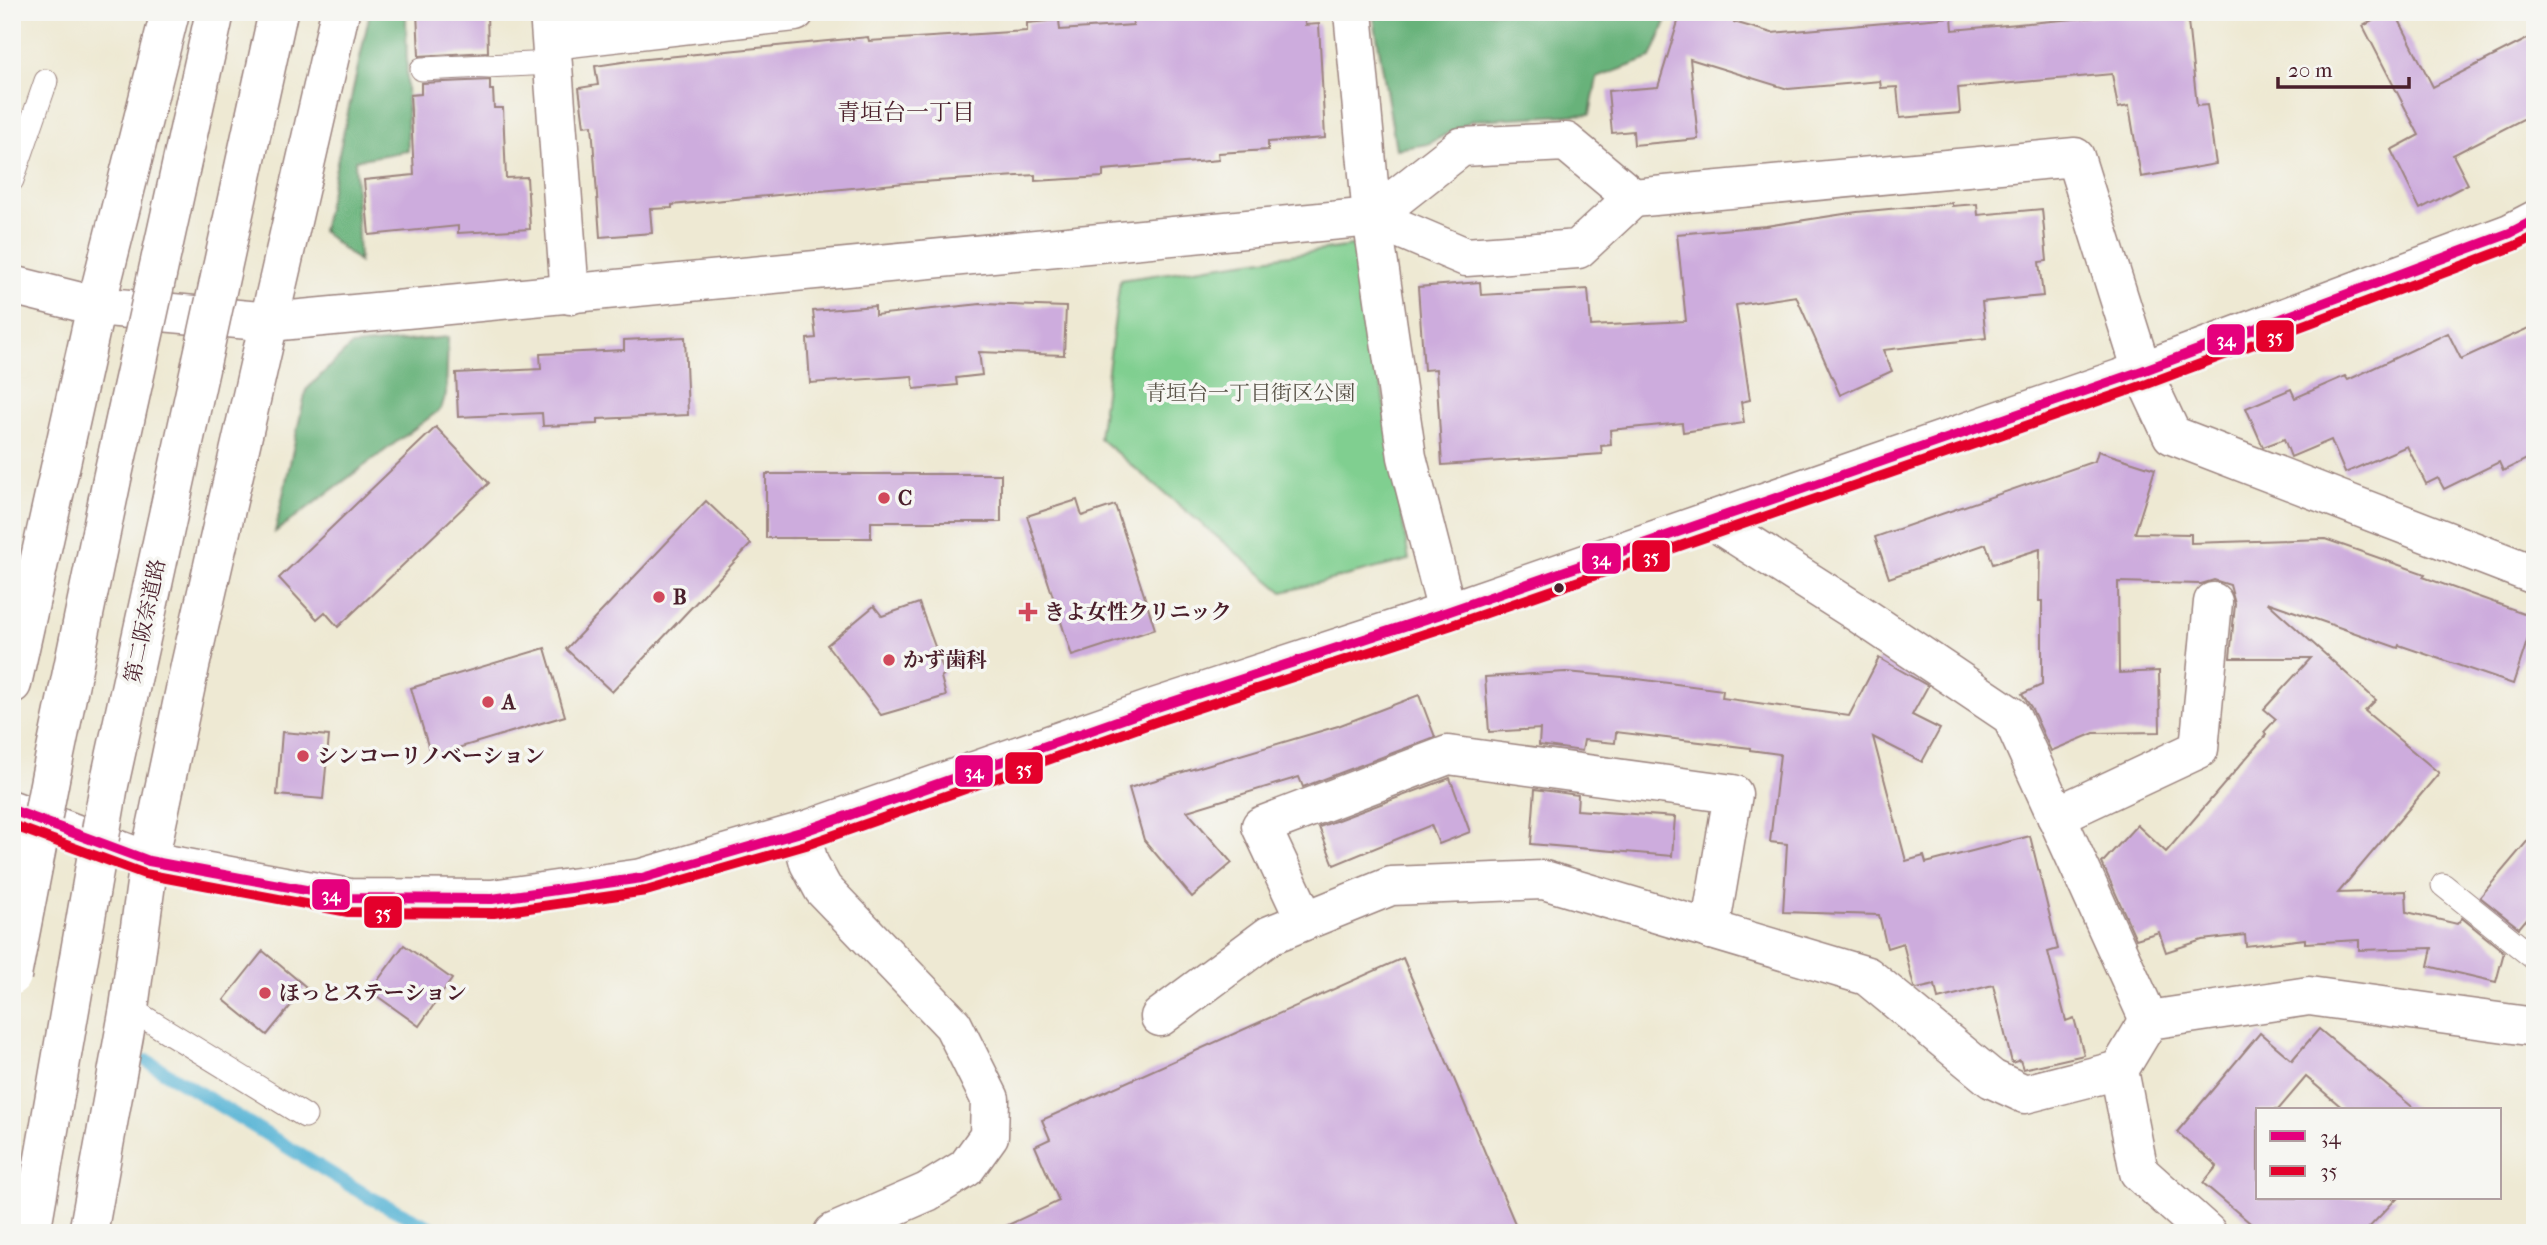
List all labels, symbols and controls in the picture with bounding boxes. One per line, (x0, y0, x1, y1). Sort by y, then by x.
scale bar (2278, 46, 2409, 90)
text: 20 m (2288, 58, 2333, 82)
district label: 青垣台一丁目 (837, 99, 975, 126)
line badge: 35 (2255, 319, 2295, 353)
line badge: 34 (2206, 323, 2246, 356)
text: 35 (2267, 326, 2283, 348)
text: 34 (2216, 329, 2236, 351)
park label: 青垣台一丁目街区公園 (1145, 381, 1355, 405)
place label: C (898, 486, 912, 510)
marker: C (876, 490, 892, 506)
line badge: 35 (1631, 539, 1671, 573)
line badge: 34 (1581, 542, 1622, 575)
text: 35 (1643, 546, 1659, 568)
text: 34 (1591, 548, 1611, 570)
street label: 第二阪奈道路 (120, 557, 170, 685)
unlabelled marker (1552, 581, 1566, 595)
place label: B (673, 585, 687, 609)
marker: B (651, 589, 667, 605)
place label: きよ女性クリニック (1044, 600, 1232, 624)
marker: きよ女性クリニック (1018, 602, 1038, 622)
place label: かず歯科 (903, 648, 987, 672)
marker: かず歯科 (881, 652, 897, 668)
place label: A (500, 690, 517, 714)
marker: A (480, 694, 496, 710)
place label: シンコーリノベーション (317, 744, 545, 768)
marker: シンコーリノベーション (295, 748, 311, 764)
line badge: 35 (1004, 751, 1044, 785)
line badge: 34 (954, 754, 994, 788)
text: 35 (1016, 758, 1032, 780)
text: 34 (964, 761, 984, 783)
line badge: 34 (311, 878, 351, 911)
text: 34 (321, 884, 341, 906)
line badge: 35 (363, 895, 403, 929)
text: 35 (375, 902, 391, 924)
place label: ほっとステーション (279, 981, 467, 1005)
marker: ほっとステーション (257, 985, 273, 1001)
legend (2256, 1108, 2502, 1200)
text: 34 (2320, 1125, 2342, 1149)
text: 35 (2320, 1159, 2338, 1183)

